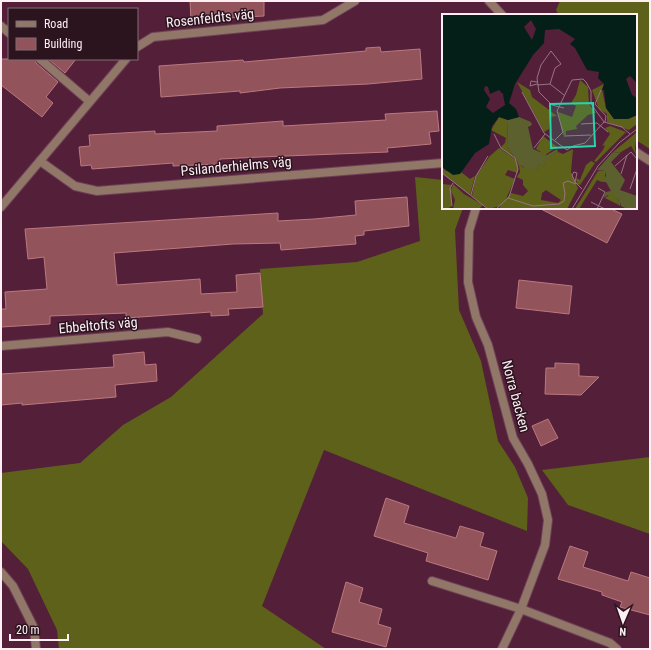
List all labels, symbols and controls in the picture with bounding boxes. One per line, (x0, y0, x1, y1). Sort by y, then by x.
street label: Rosenfeldts väg (165, 5, 255, 31)
legend (8, 8, 138, 60)
inset map (442, 14, 637, 209)
text: Road (44, 17, 68, 31)
text: Building (44, 37, 82, 51)
street label: Psilanderhielms väg (180, 153, 292, 179)
street label: Ebbeltofts väg (58, 314, 138, 336)
street label: Norra backen (499, 358, 533, 434)
north arrow (603, 602, 643, 642)
scale bar (10, 616, 68, 642)
text: 20 m (16, 623, 40, 637)
text: N (619, 625, 626, 638)

